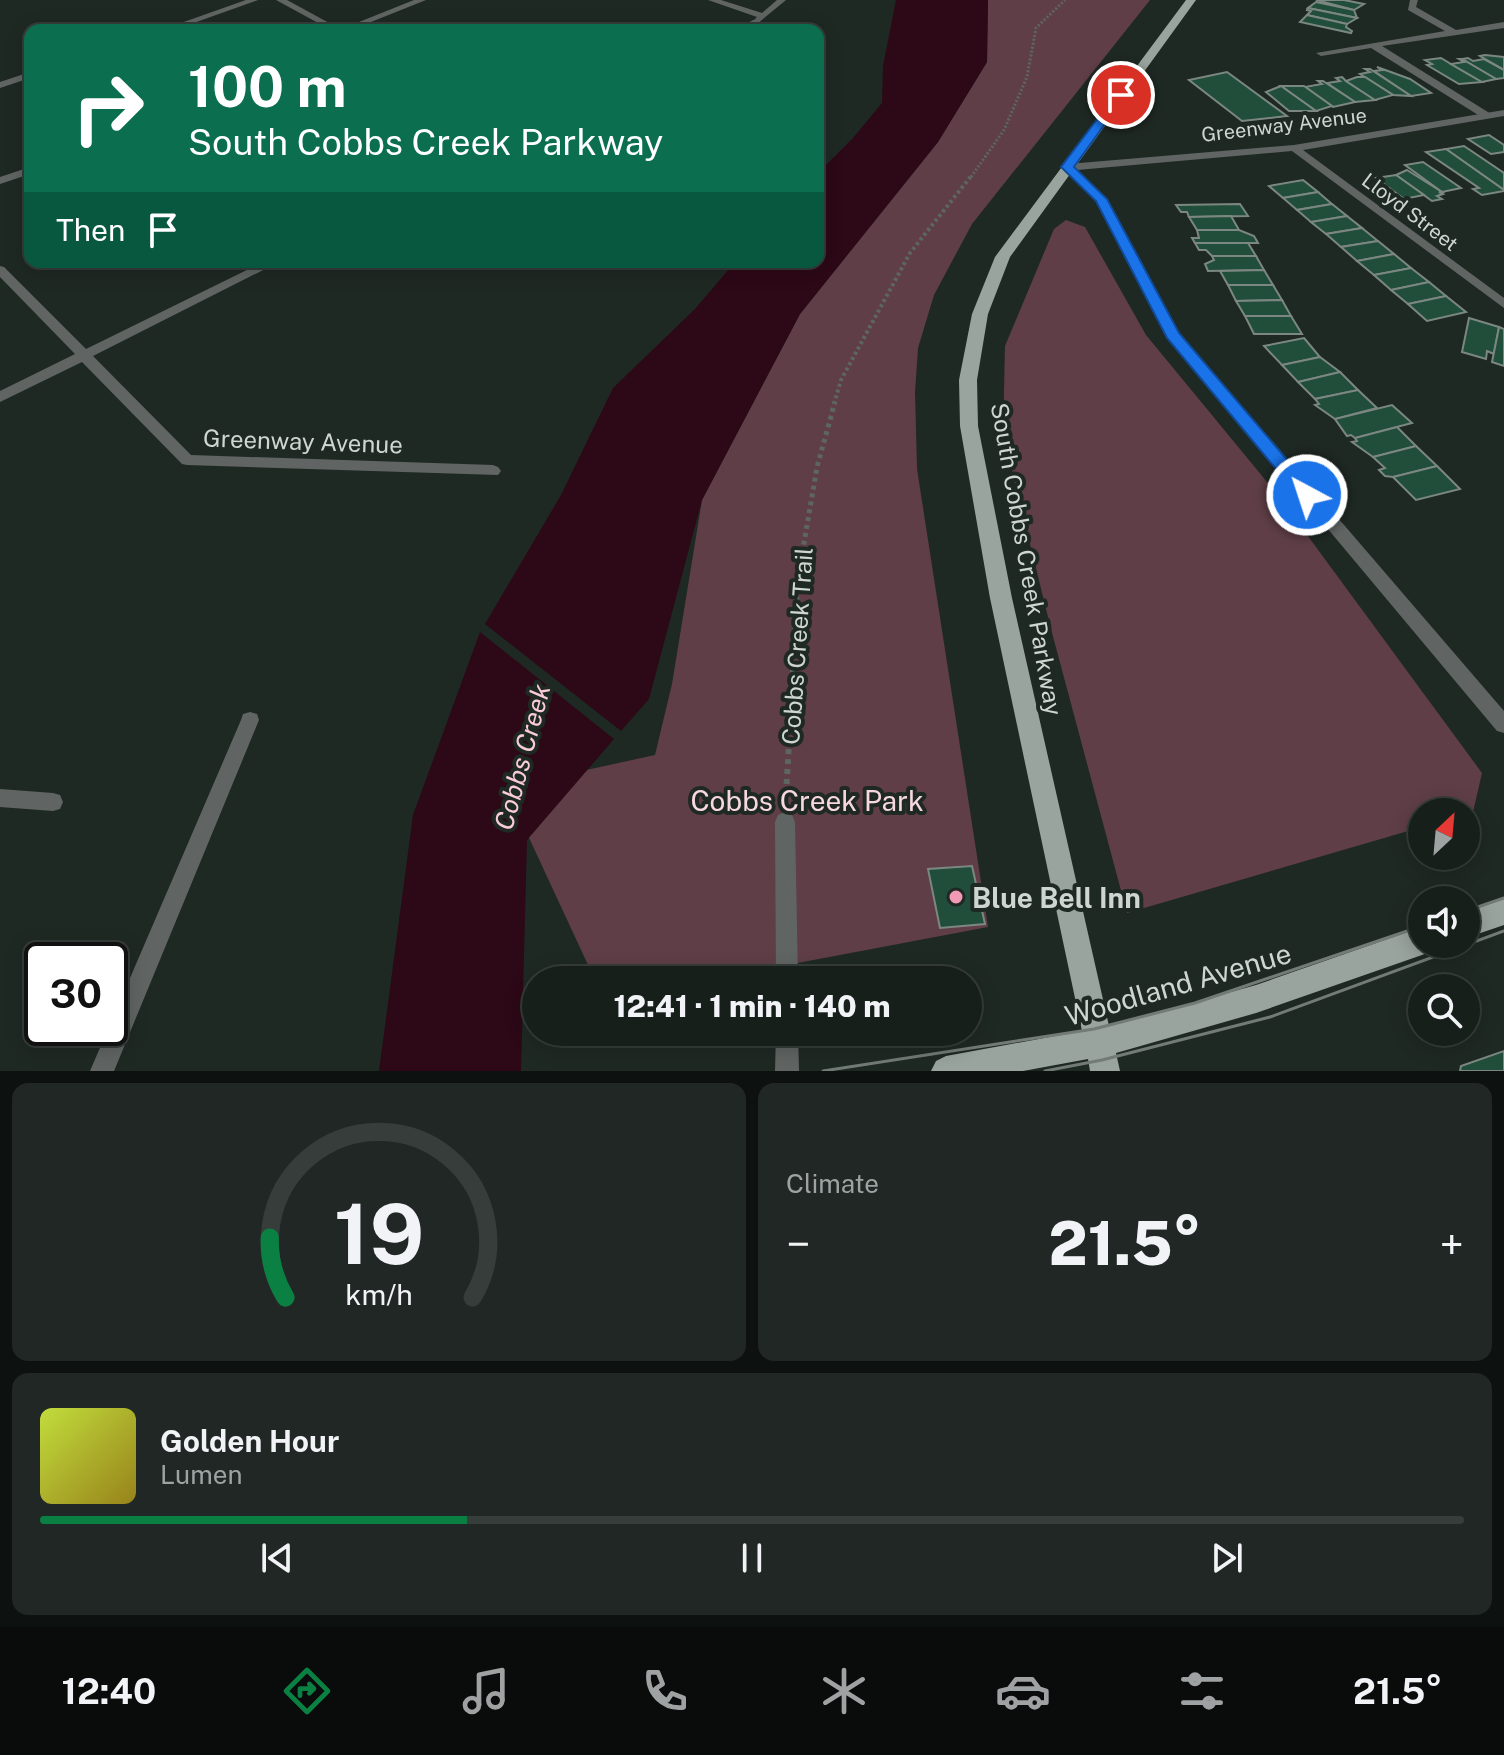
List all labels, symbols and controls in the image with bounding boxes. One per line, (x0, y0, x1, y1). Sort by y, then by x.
text: 100 m (188, 54, 347, 120)
icon: right (56, 56, 160, 160)
pin (1087, 61, 1155, 129)
icon: arrive (1099, 73, 1143, 117)
street label: Greenway Avenue (1200, 103, 1368, 147)
text: South Cobbs Creek Parkway (188, 121, 663, 163)
street label: Lloyd Street (1357, 168, 1463, 256)
icon: arrive (141, 208, 185, 252)
text: Then (56, 212, 125, 248)
street label: South Cobbs Creek Parkway (986, 401, 1068, 718)
street label: Greenway Avenue (203, 424, 403, 458)
position arrow (1265, 453, 1349, 537)
street label: Cobbs Creek Trail (776, 546, 818, 746)
water label: Cobbs Creek (488, 681, 556, 833)
park label: Cobbs Creek Park (690, 784, 924, 817)
north arrow (1408, 798, 1480, 870)
map controls (1408, 798, 1480, 1046)
place label: Blue Bell Inn (972, 881, 1141, 914)
button: sound (1408, 886, 1480, 958)
marker: Blue Bell Inn (947, 888, 965, 906)
street label: Woodland Avenue (1061, 936, 1295, 1032)
speed limit sign: 30 (24, 942, 128, 1046)
button: search (1408, 974, 1480, 1046)
text: 12:41 · 1 min · 140 m (613, 988, 891, 1024)
text: Climate (786, 1168, 879, 1199)
text: 19 (334, 1185, 424, 1283)
text: 21.5° (1049, 1208, 1202, 1279)
text: − (786, 1218, 810, 1270)
text: + (1440, 1218, 1464, 1270)
text: km/h (345, 1278, 413, 1311)
text: Golden Hour (160, 1423, 339, 1459)
text: Lumen (160, 1459, 243, 1490)
icon: previous (255, 1536, 299, 1580)
icon: pause (730, 1536, 774, 1580)
icon: next (1205, 1536, 1249, 1580)
icon: directions (279, 1663, 335, 1719)
icon: music (458, 1663, 514, 1719)
icon: phone (637, 1663, 693, 1719)
icon: climate (816, 1663, 872, 1719)
icon: car (995, 1663, 1051, 1719)
icon: filters (1174, 1663, 1230, 1719)
text: 12:40 (61, 1670, 156, 1712)
text: 21.5° (1353, 1670, 1442, 1712)

